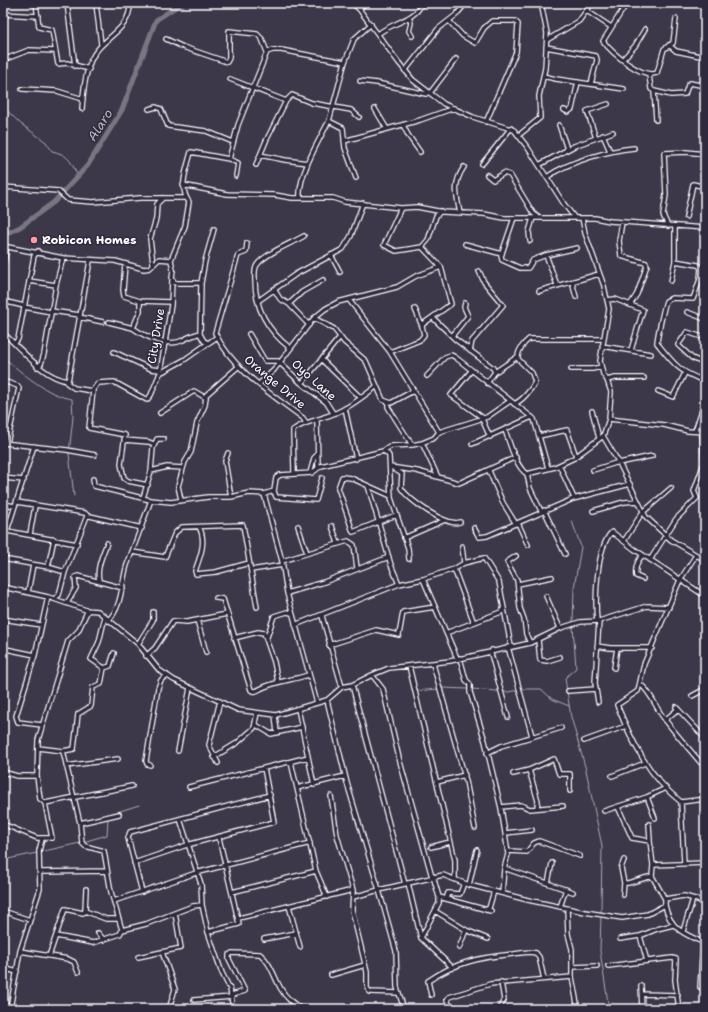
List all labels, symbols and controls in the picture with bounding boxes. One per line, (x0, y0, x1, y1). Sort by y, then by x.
water label: Alaro (83, 105, 117, 144)
place label: Robicon Homes (42, 232, 137, 248)
marker: Robicon Homes (29, 235, 39, 245)
street label: City Drive (144, 307, 168, 365)
street label: Orange Drive (241, 352, 309, 413)
street label: Oyo Lane (288, 356, 340, 404)

